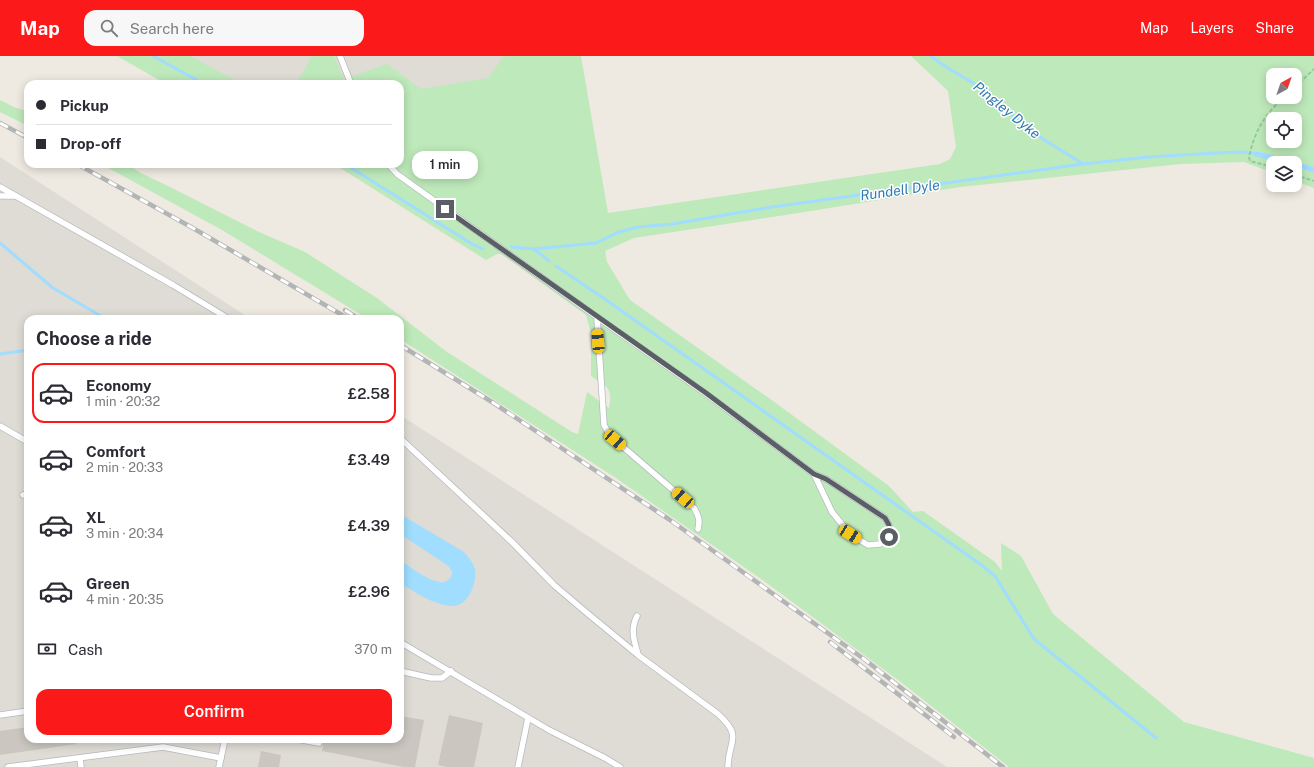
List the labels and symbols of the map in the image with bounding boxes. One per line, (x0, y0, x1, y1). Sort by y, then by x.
north arrow (1266, 68, 1302, 104)
water label: Pingley Dyke (970, 78, 1044, 142)
callout: 1 min (412, 151, 478, 179)
water label: Rundell Dyle (859, 176, 941, 203)
route end (436, 200, 454, 218)
car (591, 329, 605, 353)
car (602, 428, 628, 452)
car (670, 486, 696, 510)
car (837, 523, 863, 545)
route start (880, 528, 898, 546)

